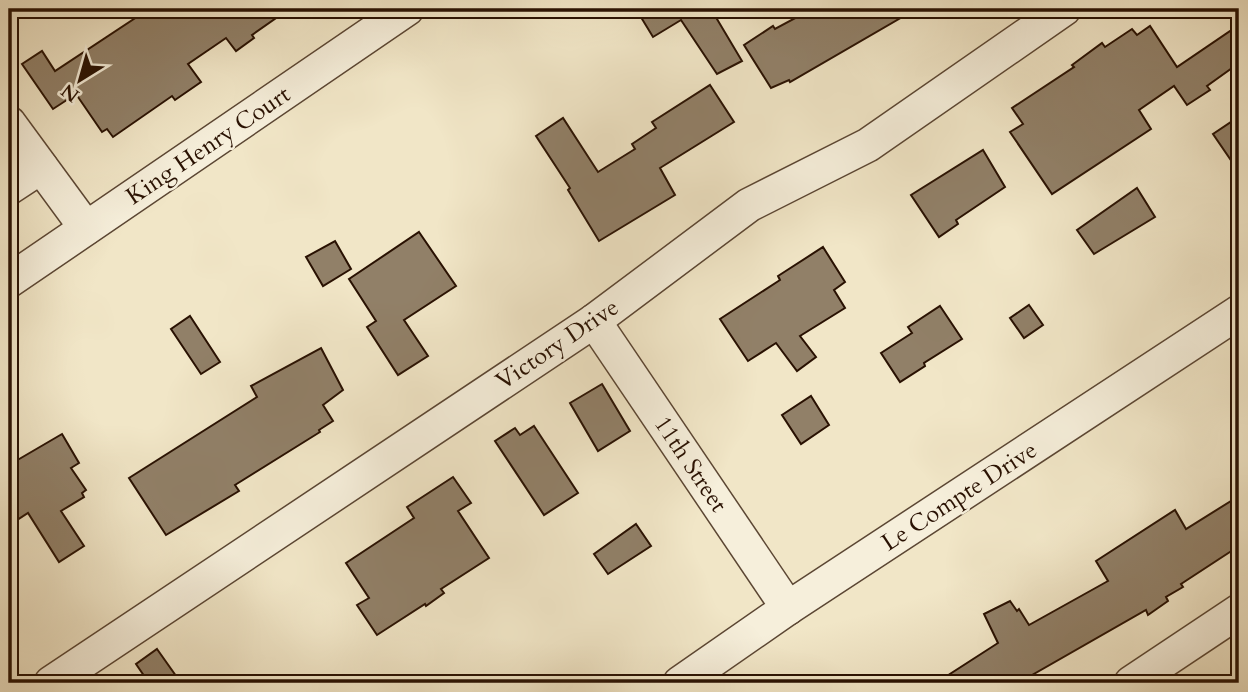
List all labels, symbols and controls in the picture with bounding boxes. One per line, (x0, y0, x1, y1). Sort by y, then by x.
north arrow (46, 46, 116, 116)
text: N (56, 77, 85, 108)
street label: King Henry Court (120, 78, 297, 213)
street label: Victory Drive (489, 291, 625, 398)
street label: 11th Street (646, 410, 735, 519)
street label: Le Compte Drive (875, 434, 1043, 559)

